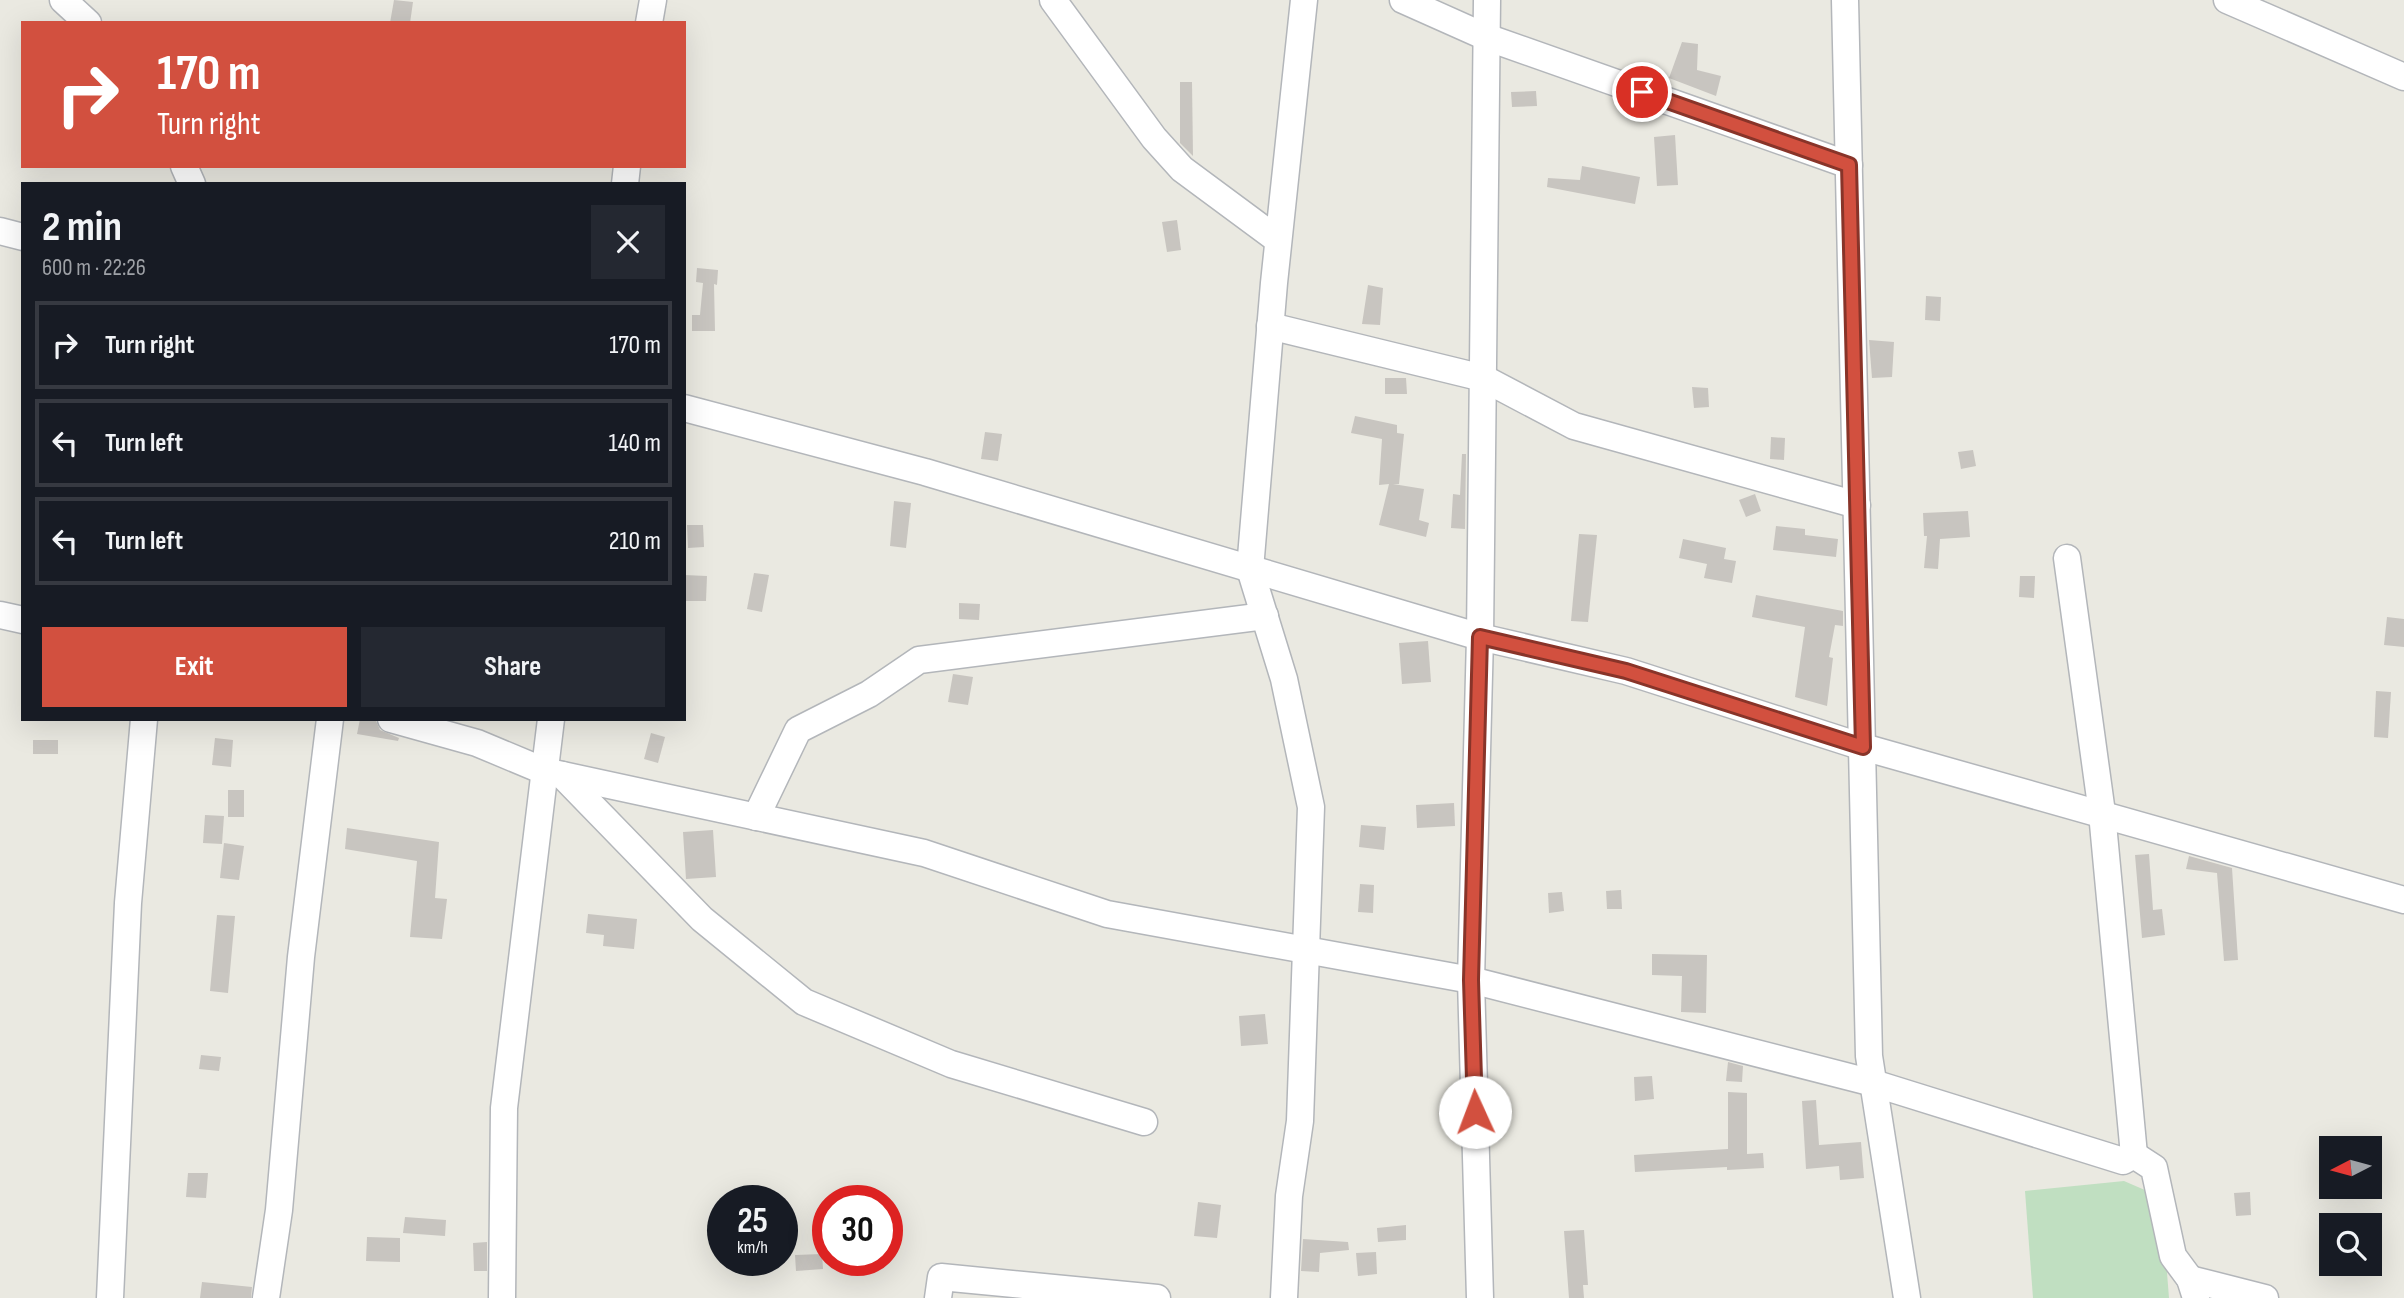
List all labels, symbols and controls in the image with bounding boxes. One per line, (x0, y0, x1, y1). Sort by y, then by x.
text: 170 m (157, 45, 261, 104)
icon: right (42, 49, 133, 140)
pin (1612, 62, 1672, 122)
icon: arrive (1623, 73, 1661, 111)
text: Turn right (157, 105, 261, 144)
text: 2 min (42, 202, 122, 253)
button: close (591, 205, 665, 279)
text: 600 m · 22:26 (42, 254, 146, 282)
icon: right (46, 326, 84, 364)
text: Turn right (105, 330, 194, 361)
text: 170 m (609, 330, 661, 361)
icon: left (46, 424, 84, 462)
text: Turn left (105, 428, 183, 459)
text: 140 m (609, 428, 661, 459)
icon: left (46, 522, 84, 560)
text: Turn left (105, 526, 183, 557)
text: 210 m (609, 526, 661, 557)
button: Exit (42, 627, 347, 707)
button: Share (361, 627, 665, 707)
position arrow (1438, 1075, 1512, 1149)
north arrow (2319, 1136, 2382, 1199)
map controls (2319, 1136, 2382, 1276)
speed limit sign: 30 (812, 1185, 903, 1276)
text: 25 (737, 1200, 768, 1243)
button: search (2319, 1213, 2382, 1276)
text: km/h (737, 1237, 768, 1258)

